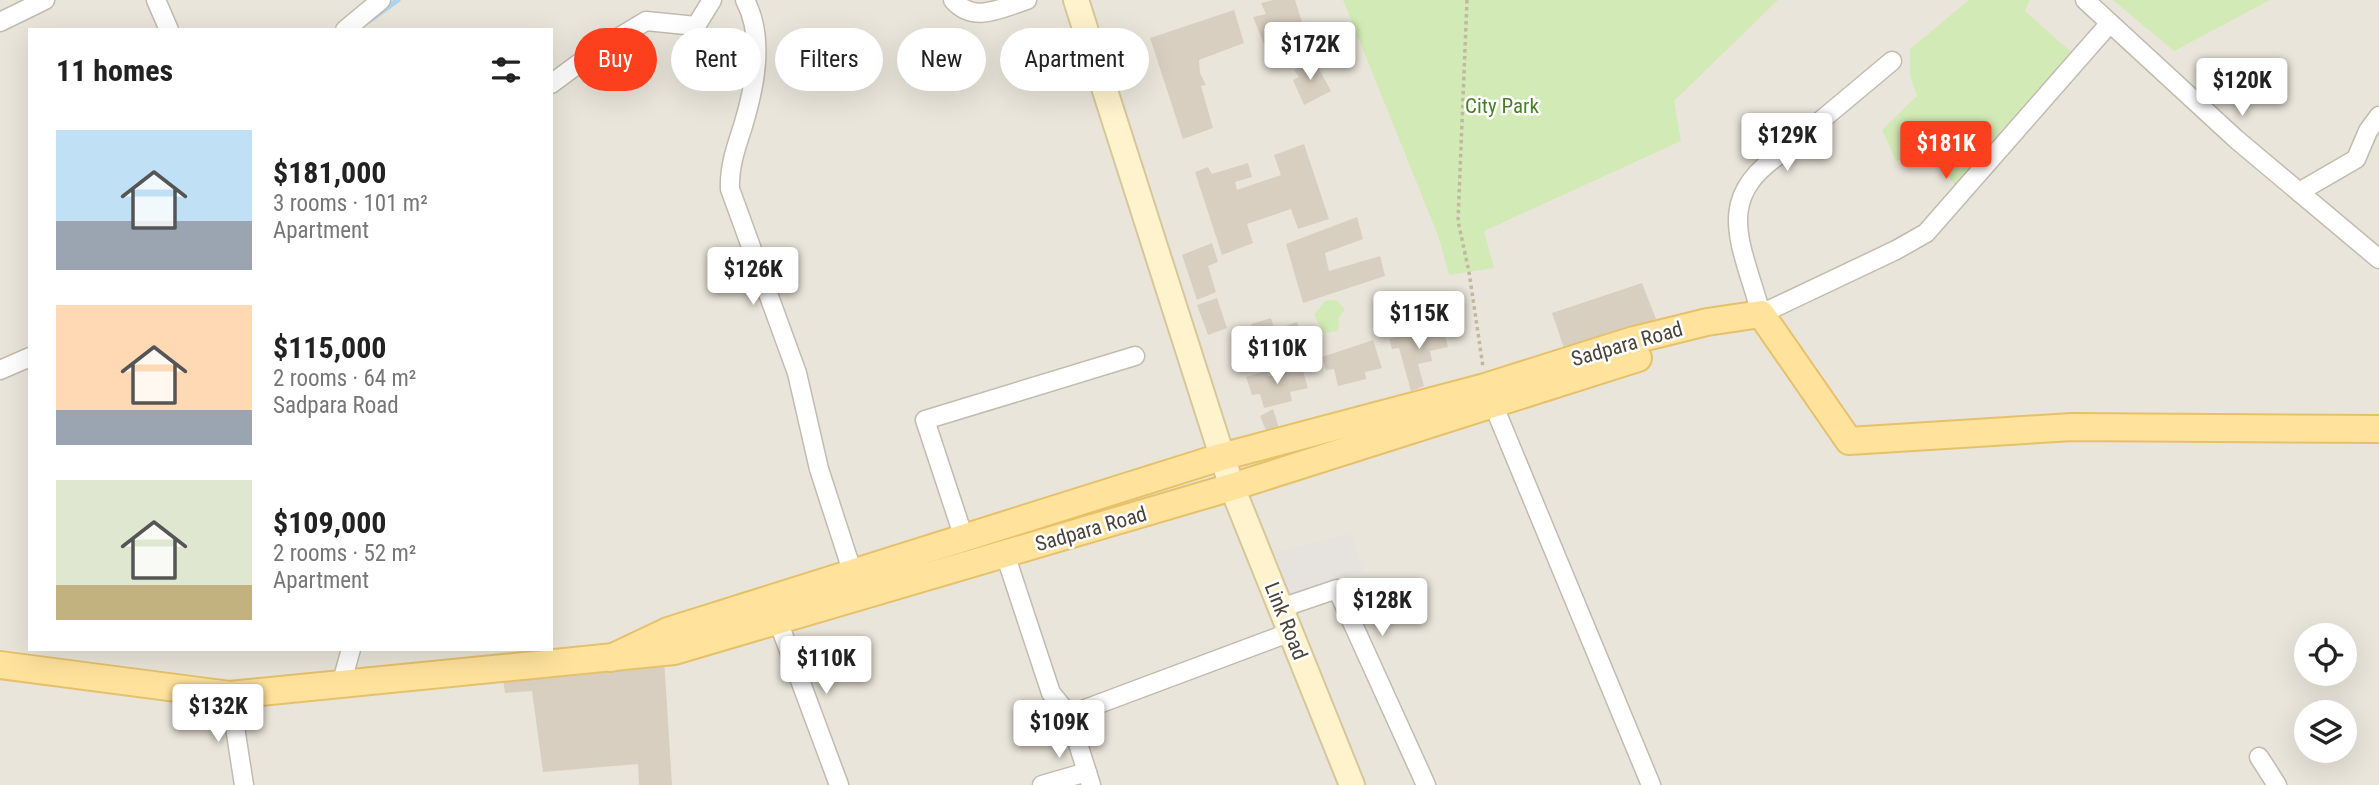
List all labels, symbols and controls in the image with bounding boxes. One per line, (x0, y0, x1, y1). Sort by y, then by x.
pin: $172K (1261, 22, 1359, 82)
chip: Buy (574, 28, 657, 91)
chip: Rent (671, 28, 761, 91)
chip: Filters (775, 28, 883, 91)
chip: New (897, 28, 986, 91)
chip: Apartment (1000, 28, 1149, 91)
text: $172K (1280, 31, 1340, 58)
icon: filters (487, 51, 525, 89)
text: 11 homes (56, 53, 173, 88)
pin: $120K (2193, 58, 2291, 118)
text: $120K (2212, 67, 2272, 94)
park label: City Park (1465, 94, 1540, 118)
pin: $129K (1738, 114, 1836, 173)
text: $129K (1757, 122, 1817, 149)
pin: $181K (1897, 122, 1995, 181)
text: $181K (1916, 130, 1976, 157)
text: $181,000 (273, 155, 386, 190)
icon: home (112, 158, 196, 242)
text: 3 rooms · 101 m² (273, 190, 428, 217)
text: Apartment (273, 217, 369, 244)
pin: $126K (704, 247, 802, 307)
text: $126K (723, 256, 783, 283)
pin: $115K (1370, 292, 1468, 351)
text: $115K (1389, 300, 1449, 327)
street label: Sadpara Road (1569, 317, 1685, 371)
pin: $110K (1228, 326, 1326, 386)
text: $115,000 (273, 330, 386, 365)
icon: home (112, 333, 196, 417)
text: $110K (1247, 335, 1307, 362)
text: 2 rooms · 64 m² (273, 365, 416, 392)
text: Sadpara Road (273, 392, 399, 419)
street label: Sadpara Road (1033, 502, 1149, 556)
text: $109,000 (273, 505, 386, 540)
icon: home (112, 508, 196, 592)
text: 2 rooms · 52 m² (273, 540, 416, 567)
text: Apartment (273, 567, 369, 594)
pin: $128K (1333, 578, 1431, 638)
street label: Link Road (1260, 579, 1312, 663)
text: $128K (1352, 587, 1412, 614)
map controls (2294, 623, 2357, 763)
button: locate (2294, 623, 2357, 686)
pin: $110K (777, 636, 875, 696)
text: $110K (796, 645, 856, 672)
pin: $132K (169, 684, 267, 744)
text: $132K (188, 693, 248, 720)
pin: $109K (1010, 700, 1108, 760)
button: layers (2294, 700, 2357, 763)
text: $109K (1029, 709, 1089, 736)

